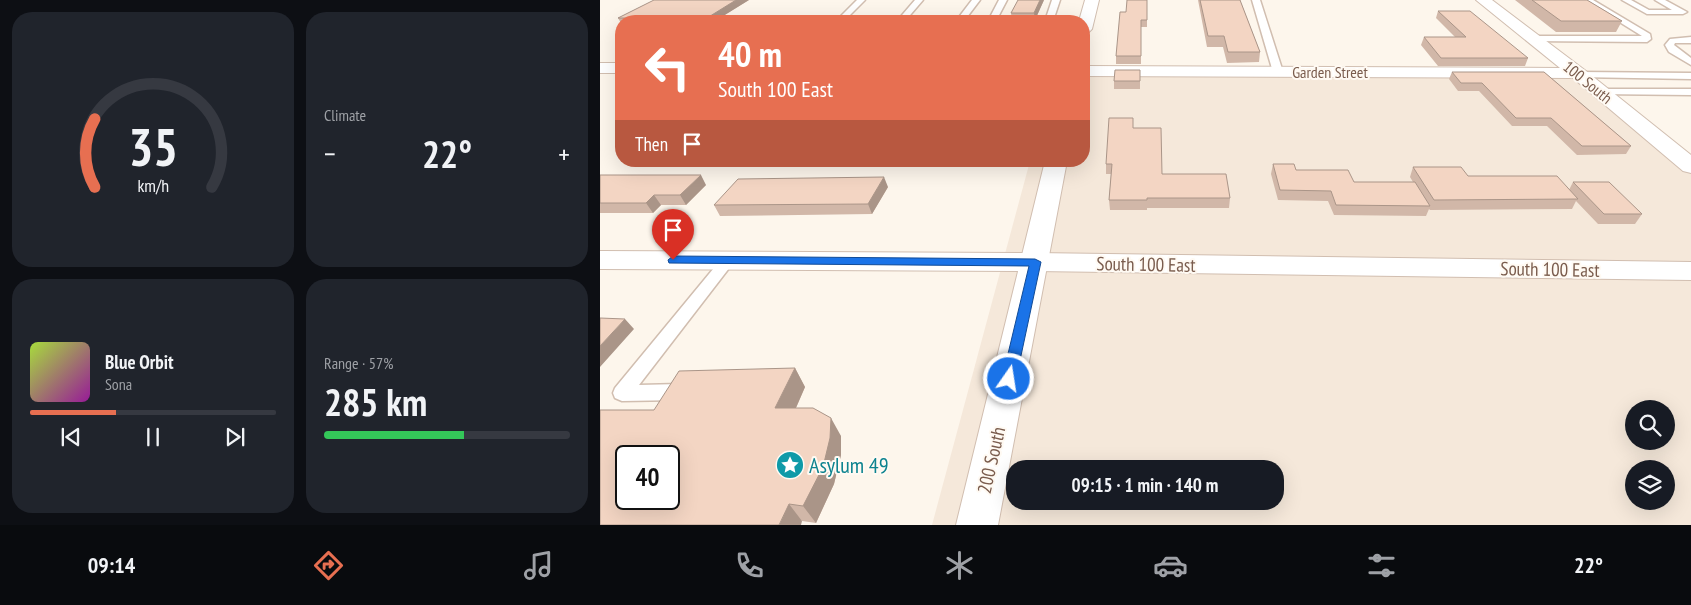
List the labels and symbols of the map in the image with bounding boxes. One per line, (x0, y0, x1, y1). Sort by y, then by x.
street label: 100 South (1560, 56, 1616, 108)
street label: Garden Street (1292, 62, 1368, 82)
pin (652, 209, 694, 260)
street label: South 100 East (1096, 251, 1197, 277)
street label: South 100 East (1500, 256, 1601, 282)
position arrow (982, 352, 1034, 404)
street label: 200 South (972, 424, 1010, 496)
speed limit sign: 40 (615, 445, 680, 510)
place icon: Asylum 49 (775, 450, 805, 480)
place label: Asylum 49 (809, 451, 889, 479)

